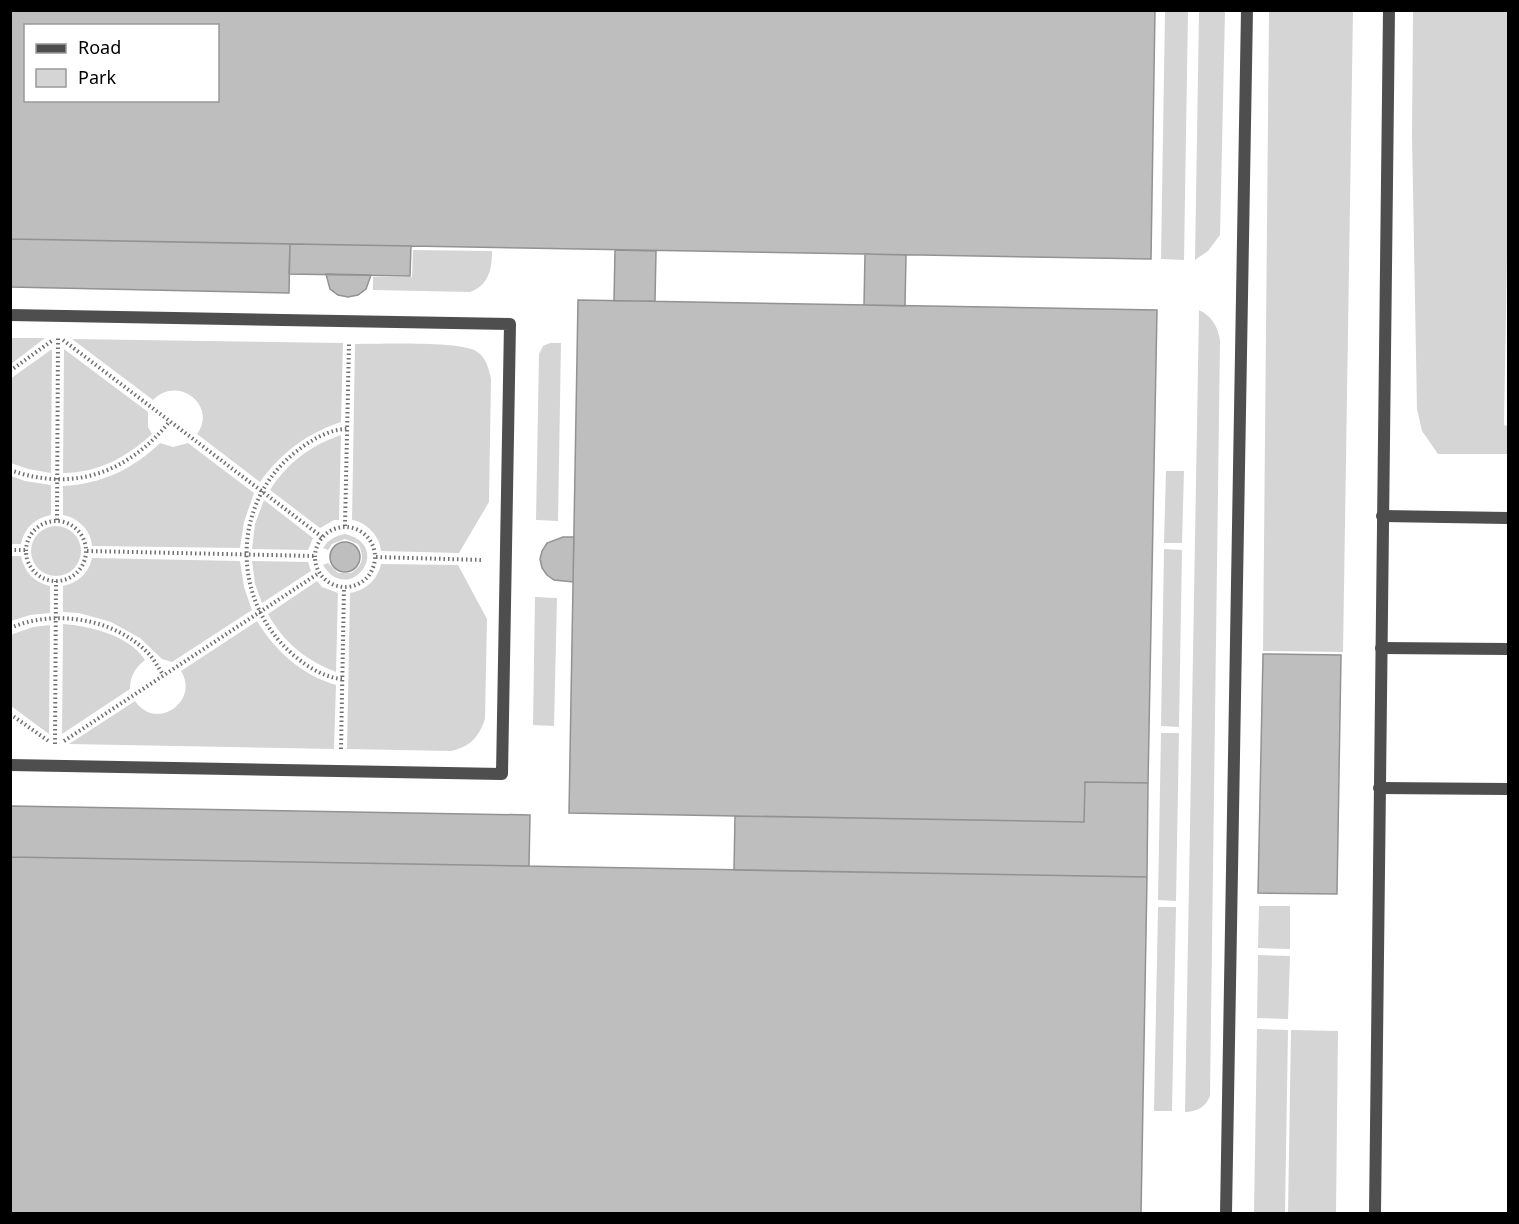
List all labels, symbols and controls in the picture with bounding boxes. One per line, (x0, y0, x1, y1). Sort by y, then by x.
legend (24, 24, 219, 102)
text: Road (78, 35, 121, 59)
text: Park (78, 65, 116, 89)

